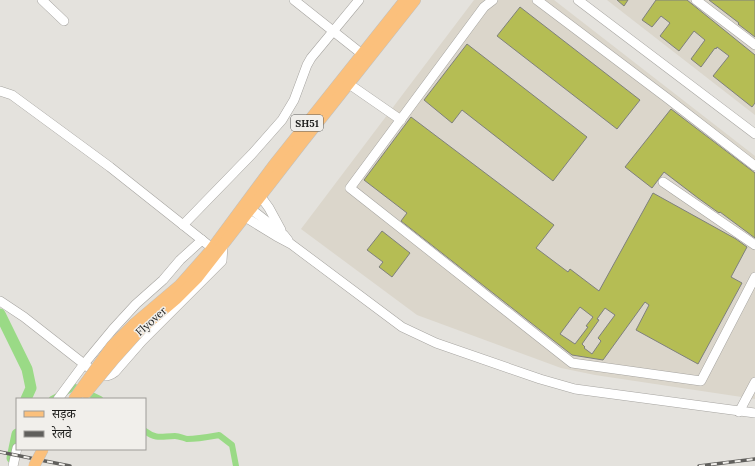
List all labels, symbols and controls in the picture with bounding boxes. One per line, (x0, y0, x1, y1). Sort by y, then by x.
road number: SH51 (291, 115, 323, 131)
street label: Flyover (132, 303, 170, 339)
legend (16, 398, 146, 450)
text: सड़क (52, 406, 77, 421)
text: रेलवे (52, 426, 72, 441)

